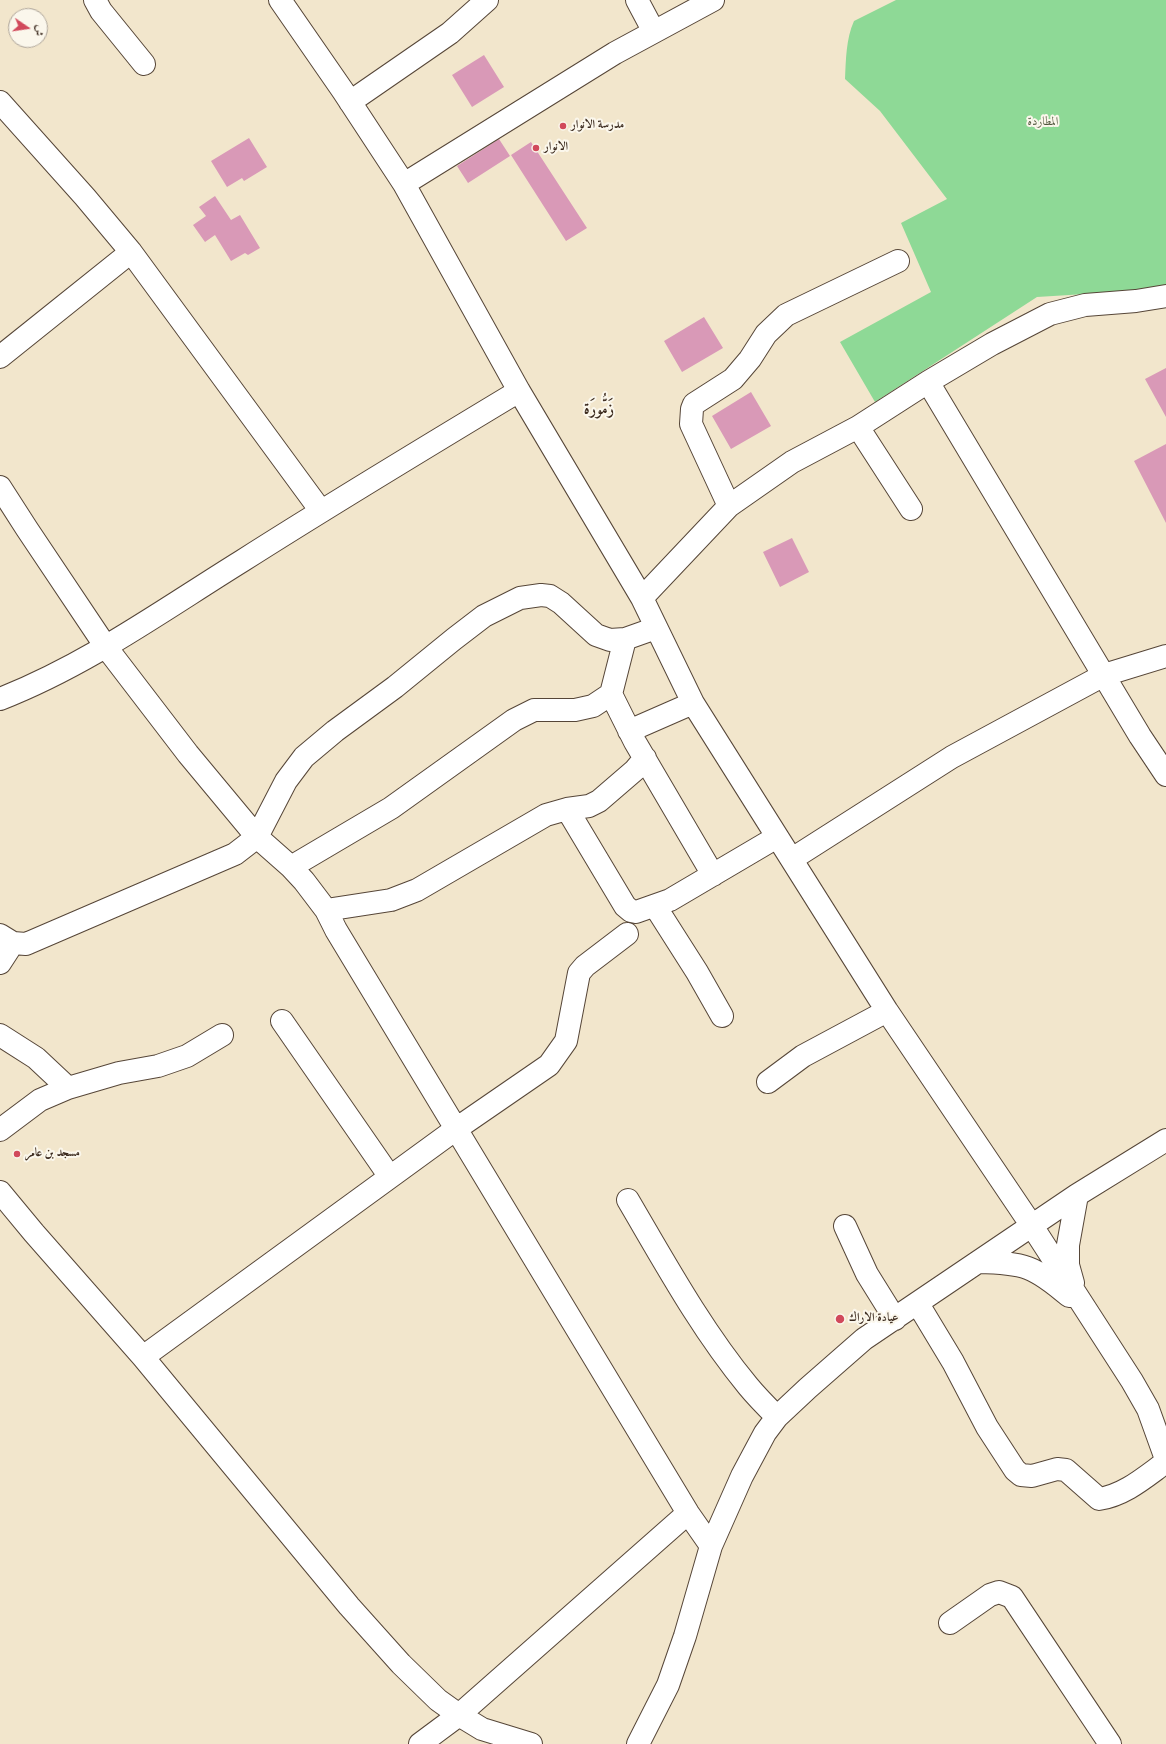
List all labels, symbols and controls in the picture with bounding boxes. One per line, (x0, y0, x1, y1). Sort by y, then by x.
north arrow (8, 8, 48, 48)
text: ش (30, 23, 48, 38)
park label: المطاردة (1028, 116, 1058, 130)
place label: مدرسة الانوار (571, 119, 624, 133)
marker: مدرسة الانوار (558, 121, 568, 131)
place label: الانوار (544, 141, 568, 155)
marker: الانوار (531, 143, 541, 153)
district label: زَمُّورَة (584, 401, 614, 421)
place label: مسجد بن عامر (25, 1147, 80, 1161)
marker: مسجد بن عامر (12, 1149, 22, 1159)
place label: عيادة الاراك (849, 1312, 898, 1326)
marker: عيادة الاراك (834, 1313, 846, 1325)

